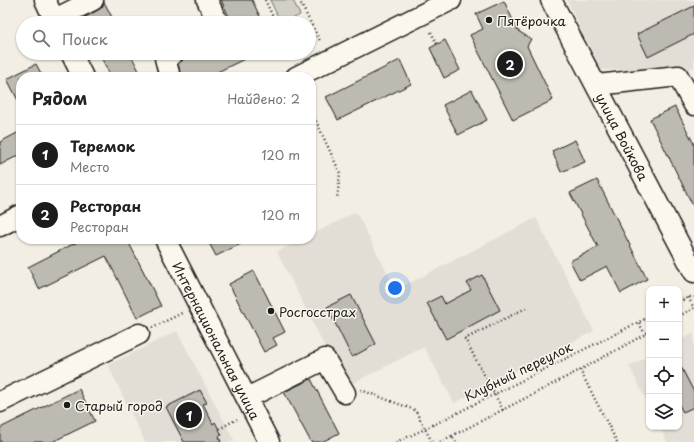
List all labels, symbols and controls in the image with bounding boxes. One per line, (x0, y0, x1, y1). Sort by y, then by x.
place label: Пятёрочка (497, 11, 567, 30)
marker: Пятёрочка (484, 15, 494, 25)
search box (16, 16, 316, 60)
icon: search (30, 27, 52, 49)
text: Поиск (62, 27, 108, 50)
pin: 2 (497, 49, 523, 79)
text: Рядом (32, 85, 87, 111)
text: Найдено: 2 (227, 89, 300, 108)
street label: улица Войкова (592, 89, 654, 184)
text: Теремок (70, 134, 135, 157)
text: 1 (42, 145, 48, 164)
text: 120 m (261, 145, 300, 164)
text: Место (70, 157, 110, 176)
text: Ресторан (70, 194, 141, 217)
text: 2 (40, 205, 50, 224)
text: 120 m (261, 205, 300, 224)
text: Ресторан (70, 217, 129, 236)
street label: Интернациональная улица (169, 258, 266, 423)
your location (385, 278, 405, 298)
map controls (646, 286, 682, 430)
button: + (646, 286, 682, 322)
place label: Росгосстрах (279, 302, 356, 321)
marker: Росгосстрах (266, 306, 276, 316)
button: − (646, 322, 682, 358)
street label: Клубный переулок (461, 336, 575, 405)
button: locate (646, 358, 682, 394)
button: layers (646, 394, 682, 430)
place label: Старый город (75, 396, 163, 415)
marker: Старый город (62, 400, 72, 410)
pin: 1 (176, 400, 202, 430)

